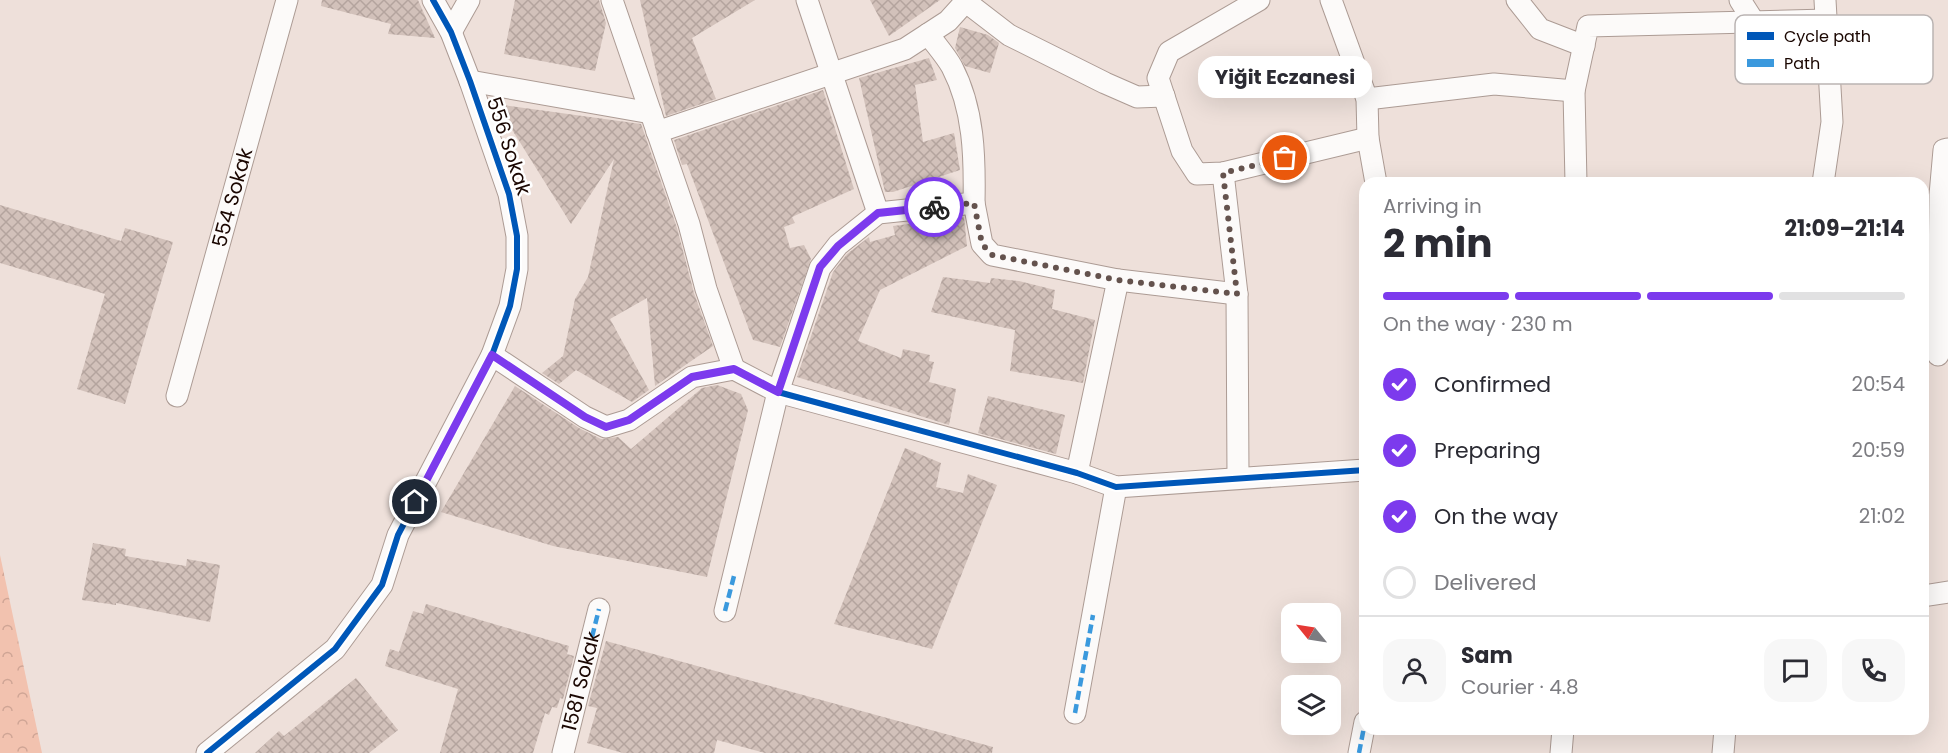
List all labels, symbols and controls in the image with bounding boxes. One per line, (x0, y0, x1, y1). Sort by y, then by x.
legend (1735, 15, 1933, 84)
text: Cycle path (1784, 25, 1871, 48)
text: Path (1784, 52, 1820, 75)
callout: Yiğit Eczanesi (1198, 56, 1372, 98)
text: Yiğit Eczanesi (1215, 63, 1355, 91)
street label: 556 Sokak (480, 93, 538, 199)
pin (1259, 132, 1310, 183)
icon: bag (1268, 141, 1301, 174)
street label: 554 Sokak (205, 144, 259, 250)
courier (904, 177, 964, 237)
icon: bike (918, 191, 951, 224)
text: Arriving in (1383, 192, 1482, 220)
text: 21:09–21:14 (1785, 213, 1905, 244)
text: 2 min (1383, 216, 1493, 271)
text: On the way · 230 m (1383, 310, 1573, 338)
icon: check (1383, 368, 1416, 401)
text: Confirmed (1434, 369, 1551, 400)
text: 20:54 (1852, 370, 1905, 398)
icon: check (1383, 434, 1416, 467)
text: Preparing (1434, 435, 1541, 466)
text: 20:59 (1852, 436, 1905, 464)
pin (389, 476, 440, 527)
icon: home (398, 485, 431, 518)
icon: check (1383, 500, 1416, 533)
text: On the way (1434, 501, 1558, 532)
text: 21:02 (1859, 502, 1905, 530)
text: Delivered (1434, 567, 1537, 598)
north arrow (1281, 603, 1341, 663)
map controls (1281, 603, 1341, 735)
street label: 1581 Sokak (555, 628, 607, 734)
button: person (1383, 639, 1446, 702)
button: chat (1764, 639, 1827, 702)
button: phone (1842, 639, 1905, 702)
text: Sam (1461, 640, 1513, 671)
text: Courier · 4.8 (1461, 673, 1579, 701)
button: layers (1281, 675, 1341, 735)

